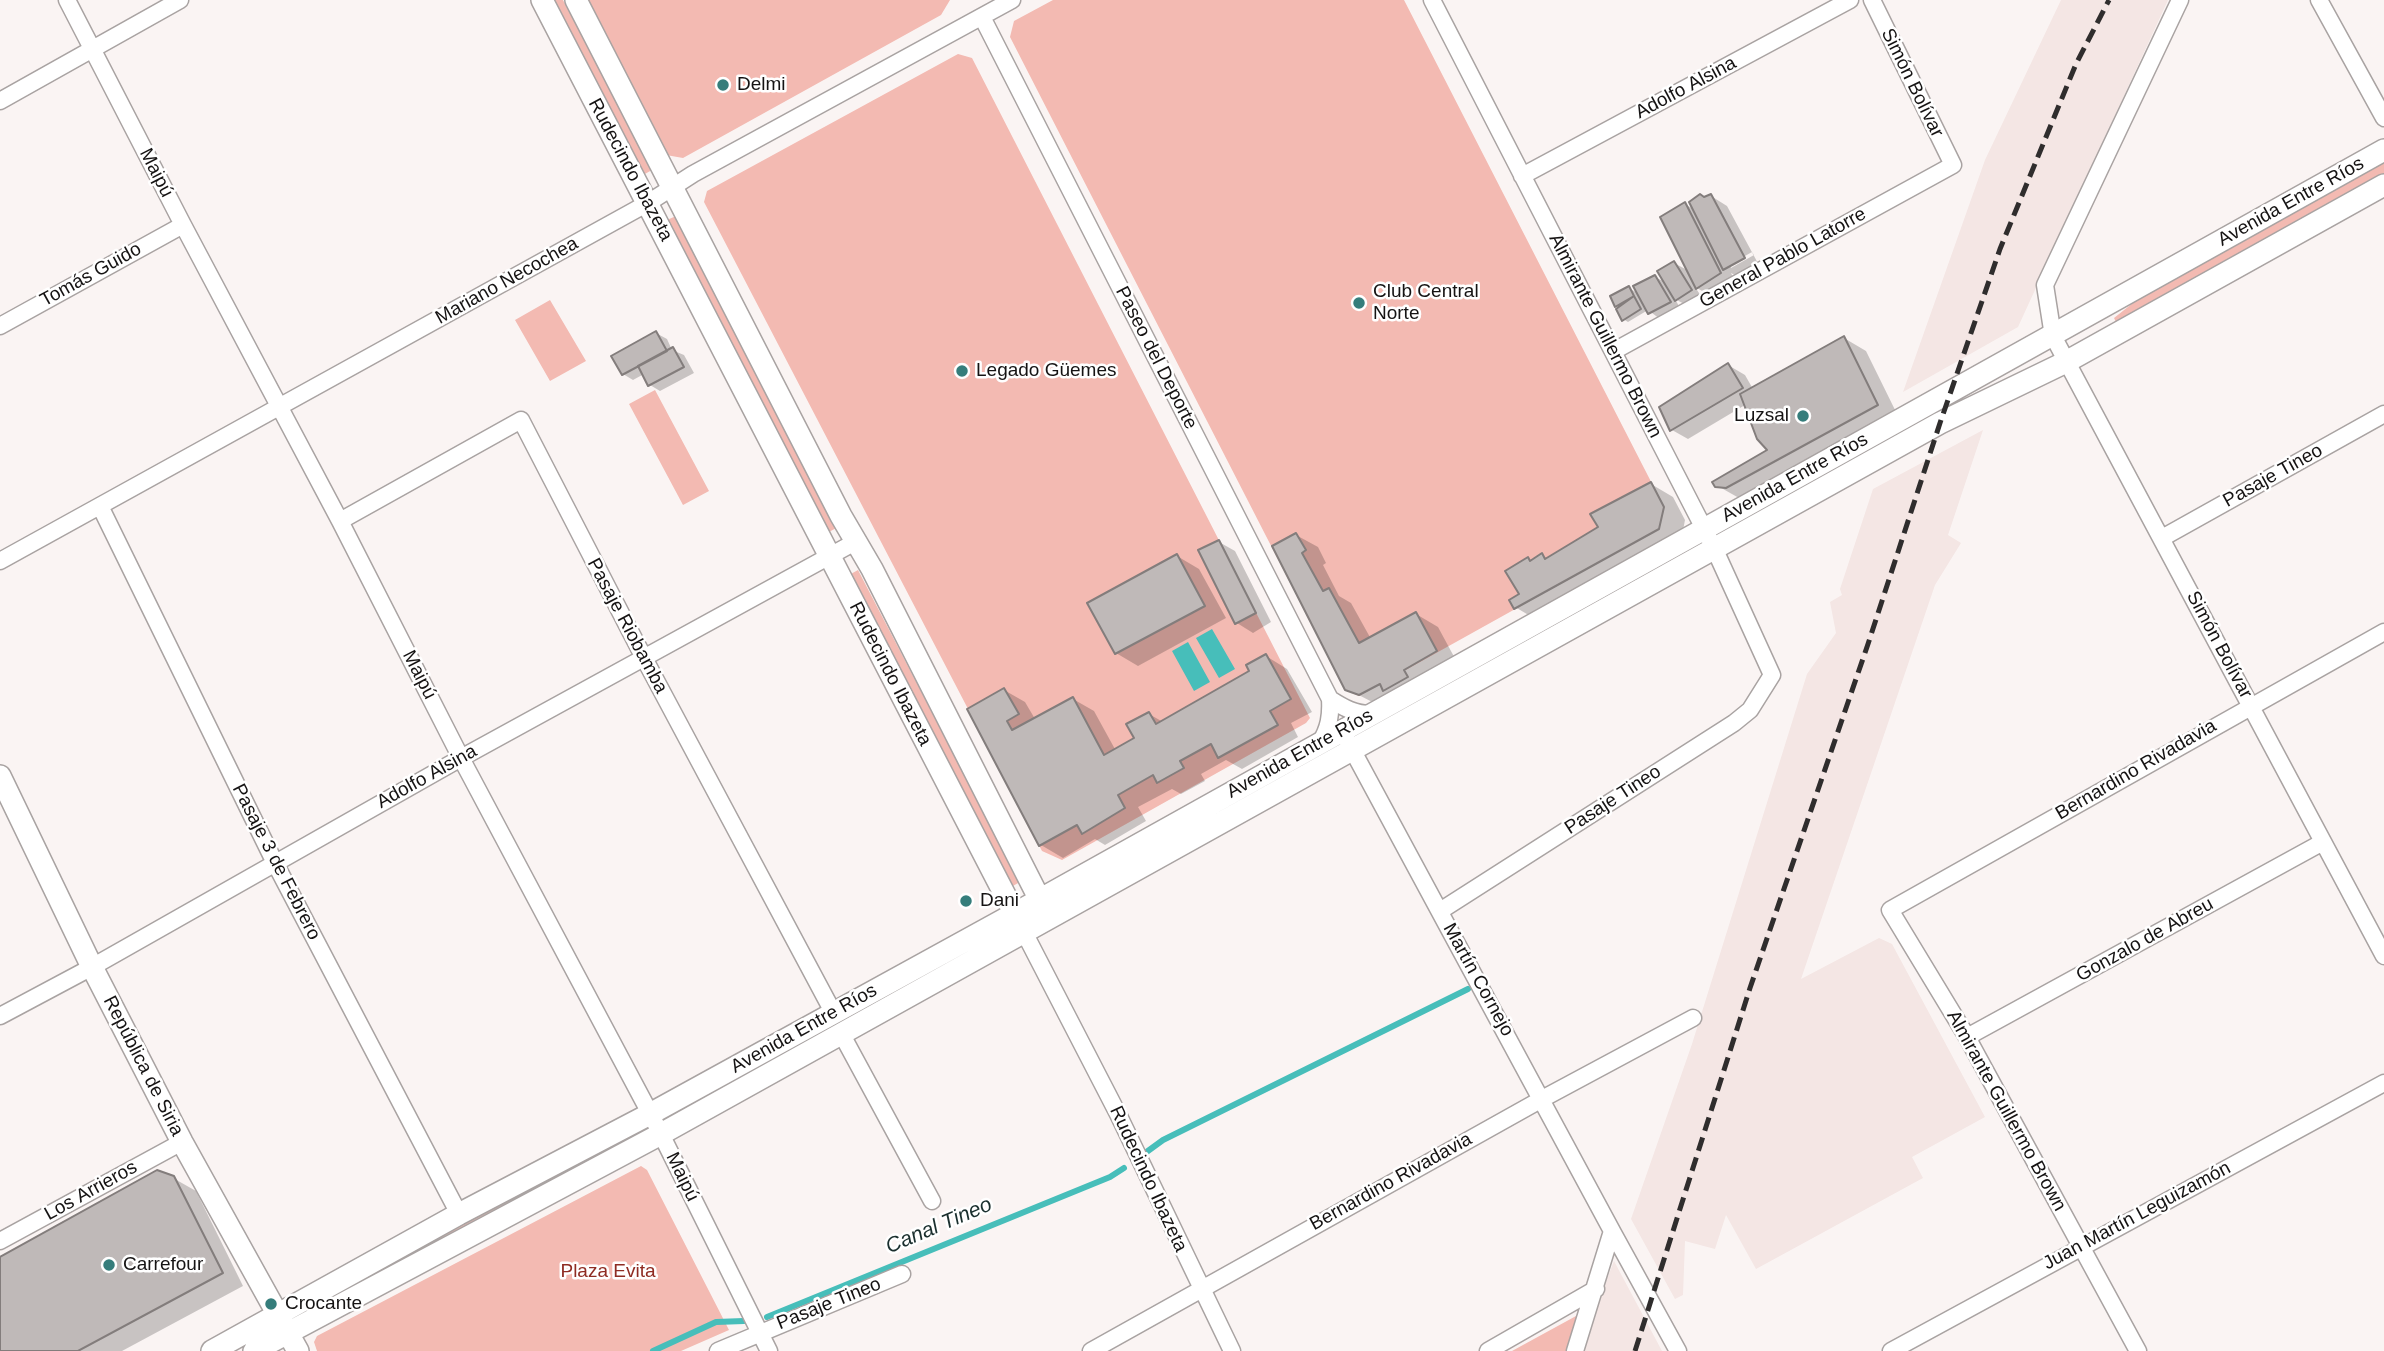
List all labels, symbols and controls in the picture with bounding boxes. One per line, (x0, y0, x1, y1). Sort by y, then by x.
street label: Simón Bolívar (1876, 25, 1948, 141)
street label: Adolfo Alsina (1632, 52, 1740, 124)
place label: Delmi (737, 74, 786, 96)
marker: Delmi (715, 77, 731, 93)
street label: Rudecindo Ibazeta (583, 95, 677, 245)
street label: Maipú (134, 145, 178, 201)
street label: Avenida Entre Ríos (2214, 152, 2368, 252)
street label: General Pablo Latorre (1696, 203, 1870, 313)
street label: Almirante Guillermo Brown (1544, 230, 1666, 442)
street label: Mariano Necochea (432, 232, 582, 330)
street label: Tomás Guido (37, 238, 145, 312)
place label: Club Central Norte (1373, 281, 1479, 325)
street label: Paseo del Deporte (1110, 283, 1202, 433)
marker: Club Central Norte (1351, 295, 1367, 311)
place label: Legado Güemes (976, 360, 1116, 382)
marker: Legado Güemes (954, 363, 970, 379)
place label: Luzsal (1734, 405, 1789, 427)
marker: Luzsal (1795, 408, 1811, 424)
street label: Avenida Entre Ríos (1718, 428, 1872, 528)
street label: Pasaje Tineo (2219, 439, 2327, 513)
street label: Pasaje Riobamba (582, 554, 672, 698)
street label: Simón Bolívar (2181, 587, 2257, 703)
street label: Rudecindo Ibazeta (844, 598, 936, 750)
street label: Maipú (397, 647, 441, 703)
street label: Avenida Entre Ríos (1223, 704, 1377, 804)
street label: Bernardino Rivadavia (2052, 715, 2220, 825)
street label: Adolfo Alsina (373, 740, 481, 814)
street label: Pasaje Tineo (1561, 760, 1665, 840)
street label: Pasaje 3 de Febrero (227, 780, 325, 944)
place label: Dani (980, 890, 1019, 912)
marker: Dani (958, 893, 974, 909)
street label: Gonzalo de Abreu (2072, 893, 2218, 987)
street label: Martín Cornejo (1438, 920, 1518, 1040)
street label: Avenida Entre Ríos (727, 979, 881, 1079)
street label: República de Siria (98, 992, 188, 1140)
street label: Almirante Guillermo Brown (1941, 1007, 2071, 1215)
street label: Rudecindo Ibazeta (1104, 1102, 1192, 1256)
street label: Bernardino Rivadavia (1306, 1128, 1476, 1236)
street label: Maipú (660, 1149, 704, 1205)
street label: Los Arrieros (41, 1156, 141, 1226)
street label: Juan Martín Leguizamón (2039, 1157, 2235, 1275)
water label: Canal Tineo (882, 1192, 996, 1260)
place label: Carrefour (123, 1254, 203, 1276)
marker: Carrefour (101, 1257, 117, 1273)
park label: Plaza Evita (560, 1261, 656, 1283)
street label: Pasaje Tineo (774, 1273, 884, 1335)
place label: Crocante (285, 1293, 362, 1315)
marker: Crocante (263, 1296, 279, 1312)

